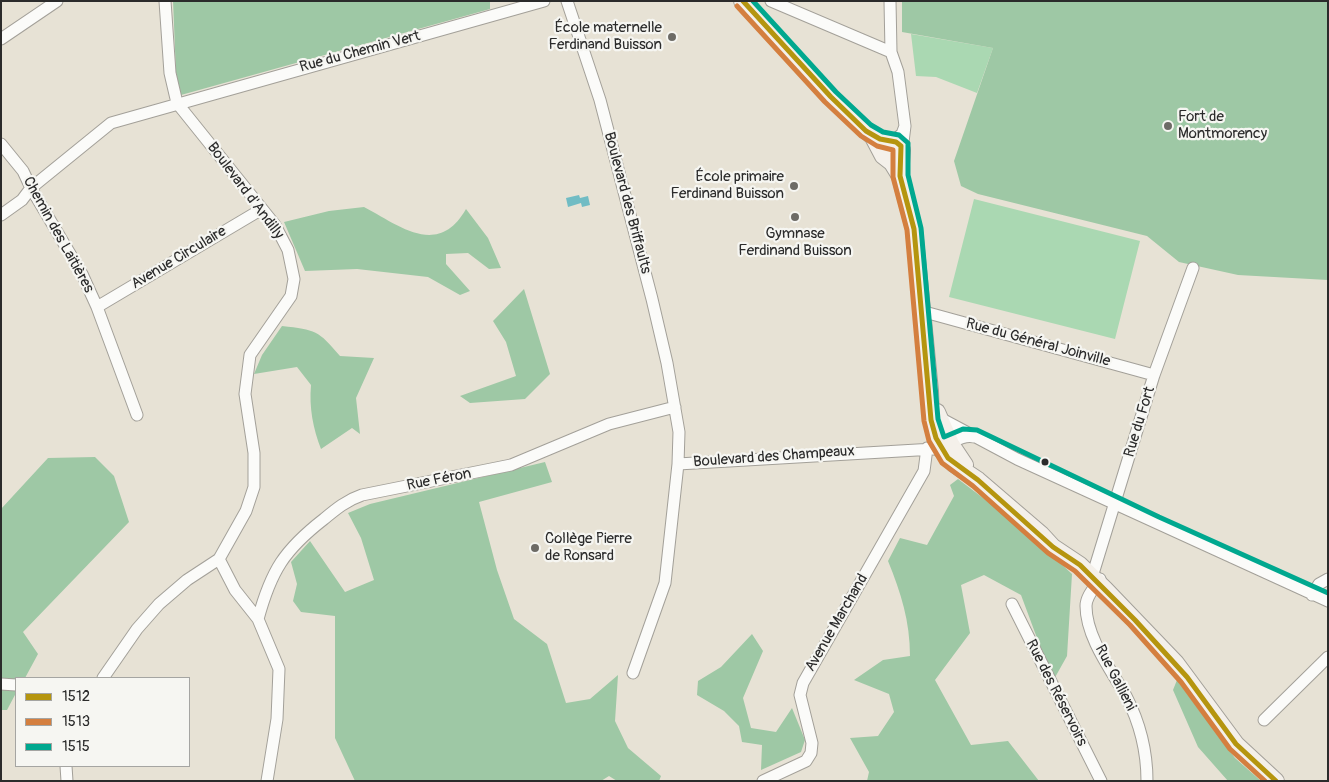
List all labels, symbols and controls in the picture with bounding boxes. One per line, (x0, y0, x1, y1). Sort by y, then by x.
place label: École maternelle Ferdinand Buisson (548, 19, 662, 54)
street label: Rue du Chemin Vert (298, 27, 422, 77)
marker: École maternelle Ferdinand Buisson (666, 31, 678, 43)
place label: Fort de Montmorency (1178, 108, 1267, 143)
marker: Fort de Montmorency (1162, 120, 1174, 132)
street label: Boulevard des Briffaults (599, 130, 655, 276)
street label: Boulevard d'Andilly (203, 139, 287, 243)
place label: École primaire Ferdinand Buisson (670, 168, 784, 203)
street label: Chemin des Laitières (19, 174, 97, 296)
marker: École primaire Ferdinand Buisson (788, 180, 800, 192)
marker: Gymnase Ferdinand Buisson (789, 211, 801, 223)
street label: Avenue Circulaire (128, 223, 230, 293)
place label: Gymnase Ferdinand Buisson (738, 225, 852, 260)
street label: Rue du Général Joinville (964, 315, 1112, 371)
street label: Rue du Fort (1121, 385, 1159, 459)
street label: Boulevard des Champeaux (693, 442, 855, 472)
unlabelled marker (1040, 457, 1050, 467)
street label: Rue Féron (405, 465, 473, 495)
place label: Collège Pierre de Ronsard (545, 530, 632, 565)
marker: Collège Pierre de Ronsard (529, 542, 541, 554)
street label: Avenue Marchand (802, 571, 872, 675)
street label: Rue des Réservoirs (1021, 637, 1091, 749)
street label: Rue Gallieni (1091, 642, 1139, 714)
legend (15, 677, 190, 767)
text: 1512 (62, 687, 90, 706)
text: 1513 (62, 712, 90, 731)
text: 1515 (62, 737, 90, 756)

